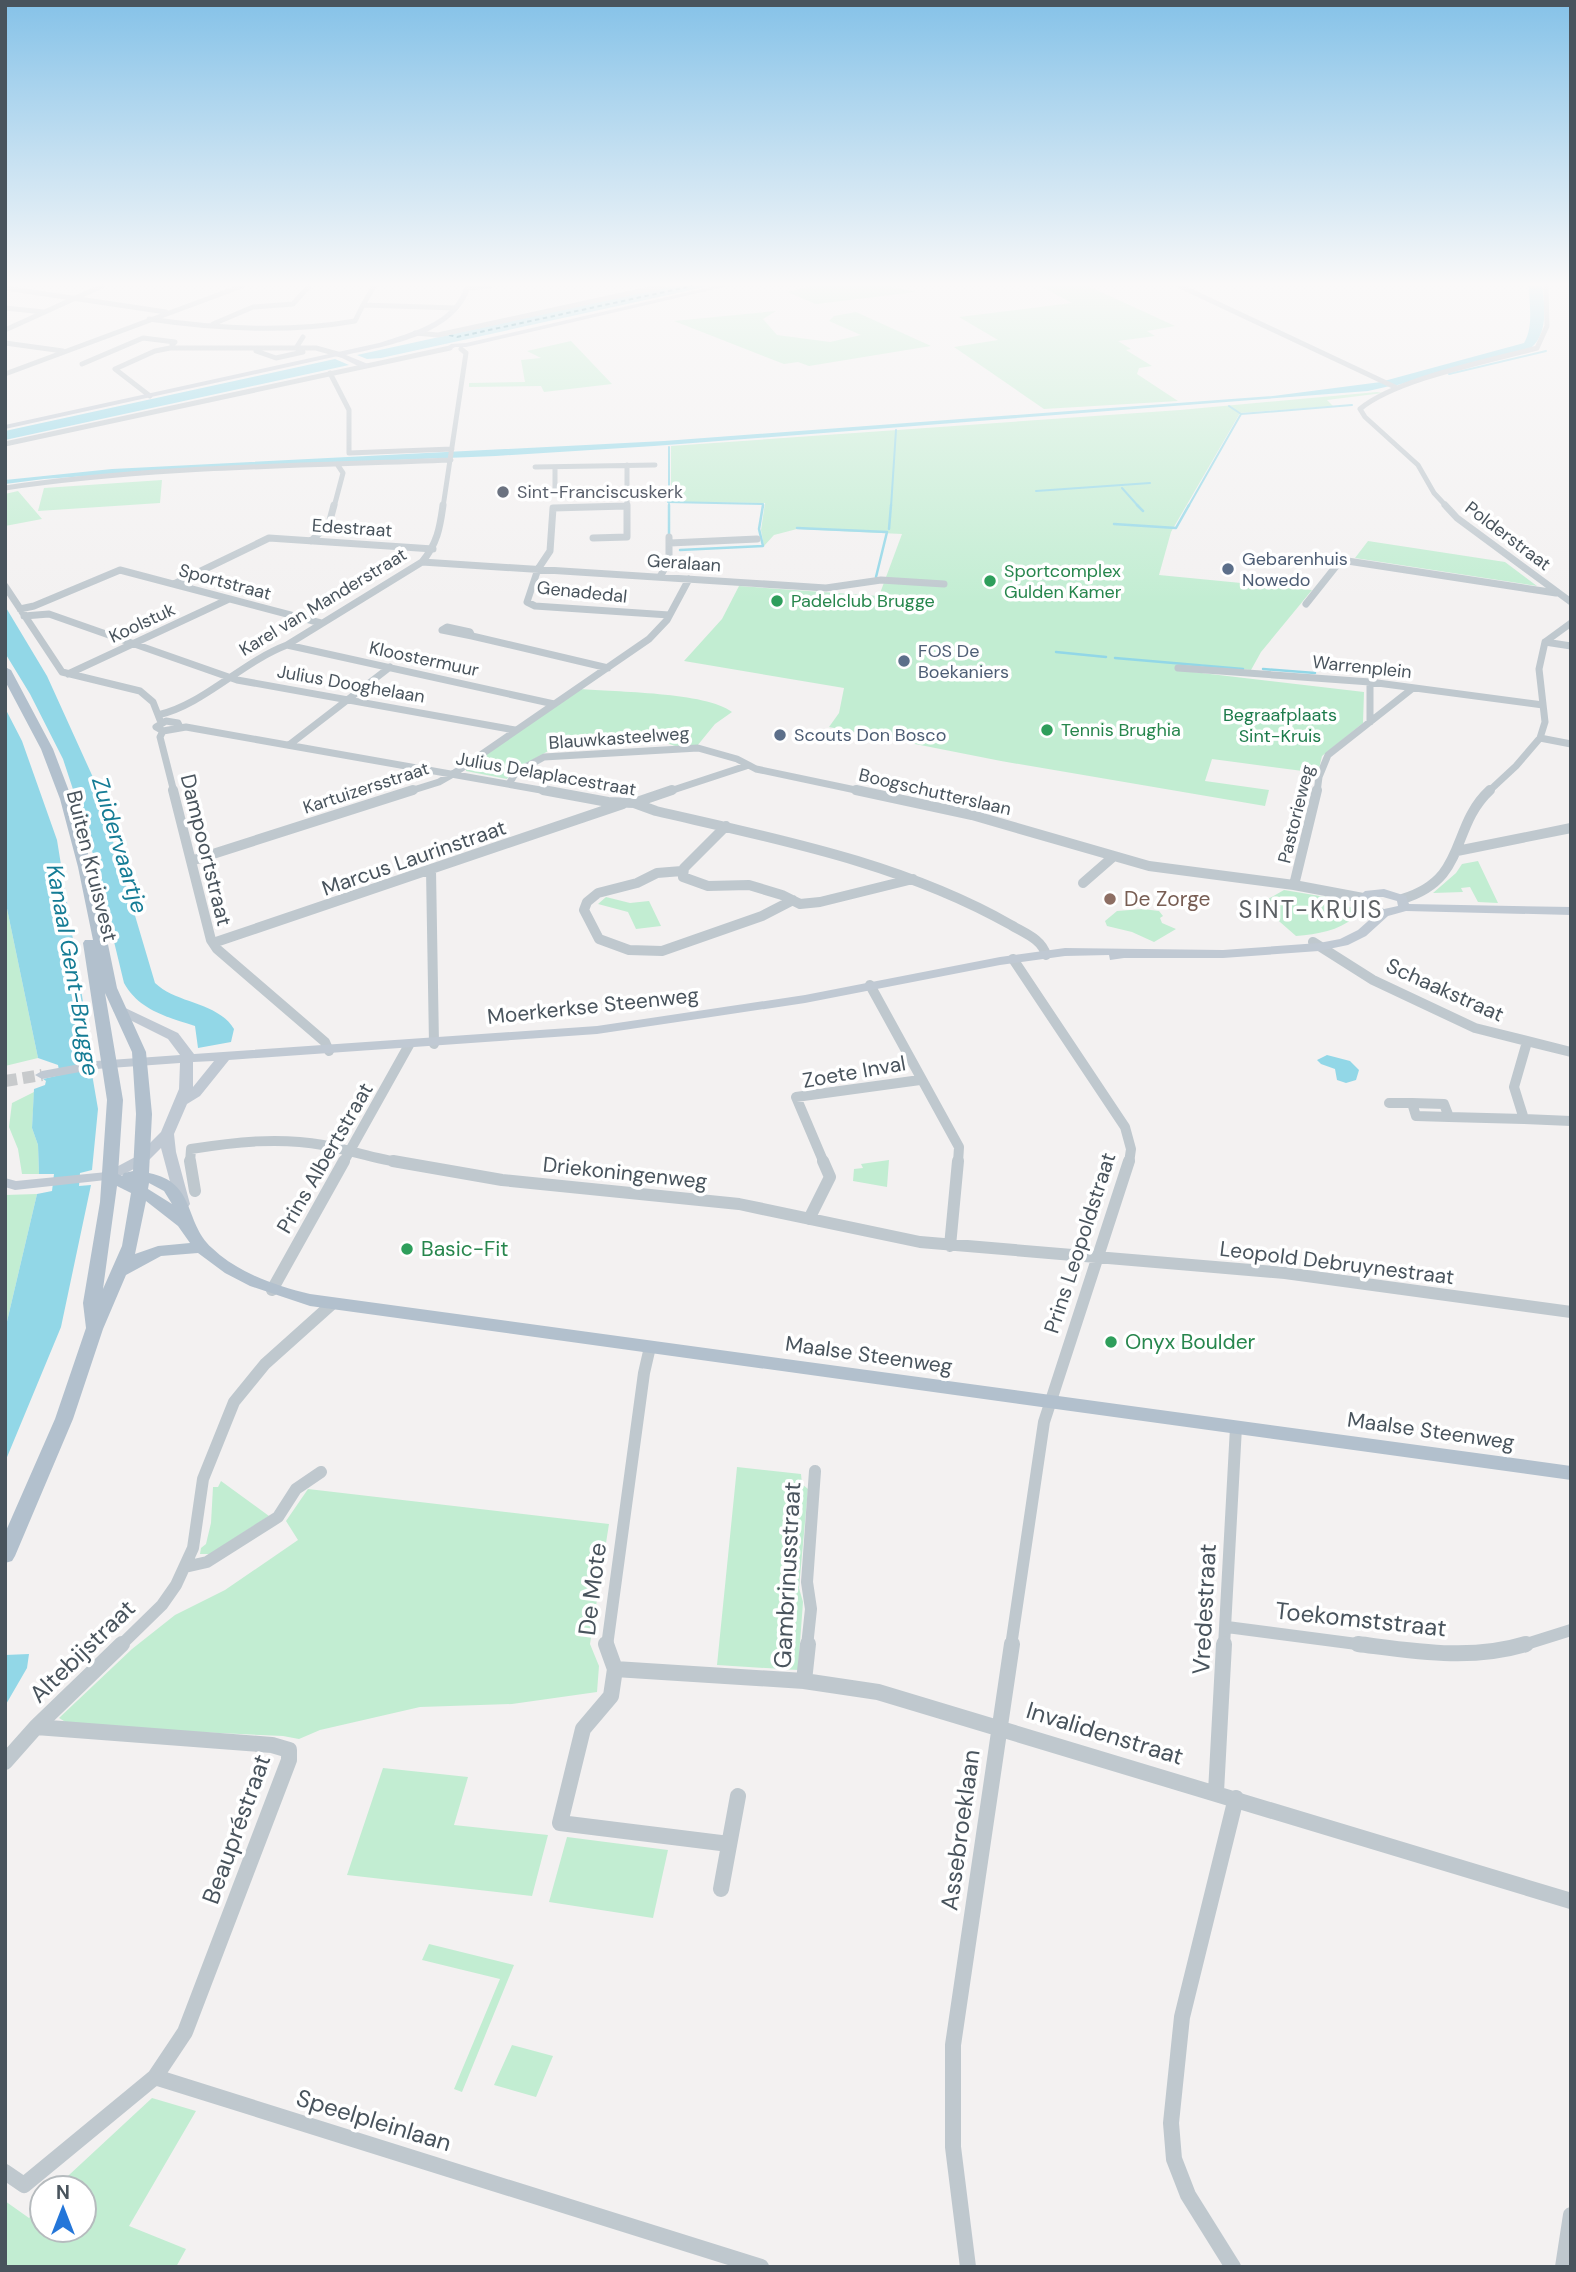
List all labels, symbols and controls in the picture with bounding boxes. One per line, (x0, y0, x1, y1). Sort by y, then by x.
place label: Sint-Franciscuskerk (517, 480, 683, 504)
marker: Sint-Franciscuskerk (495, 484, 511, 500)
street label: Polderstraat (1460, 496, 1556, 576)
street label: Edestraat (311, 513, 393, 543)
street label: Karel van Manderstraat (235, 542, 411, 662)
place label: Gebarenhuis Nowedo (1242, 547, 1348, 592)
street label: Geralaan (646, 548, 722, 578)
street label: Sportstraat (176, 558, 274, 606)
place label: Sportcomplex Gulden Kamer (1004, 559, 1122, 604)
marker: Gebarenhuis Nowedo (1220, 561, 1236, 577)
marker: Sportcomplex Gulden Kamer (982, 573, 998, 589)
street label: Genadedal (536, 575, 628, 609)
place label: Padelclub Brugge (791, 589, 935, 613)
marker: Padelclub Brugge (769, 593, 785, 609)
street label: Koolstuk (105, 597, 179, 649)
street label: Kloostermuur (367, 636, 481, 682)
place label: FOS De Boekaniers (918, 639, 1009, 684)
street label: Warrenplein (1311, 650, 1413, 684)
marker: FOS De Boekaniers (896, 653, 912, 669)
street label: Julius Dooghelaan (275, 659, 427, 709)
park label: Begraafplaats Sint-Kruis (1223, 703, 1337, 748)
place label: Tennis Brughia (1061, 718, 1181, 742)
street label: Blauwkasteelweg (548, 721, 690, 755)
marker: Tennis Brughia (1039, 722, 1055, 738)
place label: Scouts Don Bosco (794, 723, 946, 747)
marker: Scouts Don Bosco (772, 727, 788, 743)
street label: Julius Delaplacestraat (454, 746, 638, 802)
street label: Kartuizersstraat (300, 756, 432, 820)
street label: Pastorieweg (1272, 762, 1320, 866)
street label: Boogschutterslaan (857, 763, 1013, 821)
street label: Dampoortstraat (174, 771, 238, 929)
water label: Zuidervaartje (85, 773, 155, 917)
street label: Buiten Kruisvest (60, 787, 124, 945)
street label: Marcus Laurinstraat (318, 813, 510, 903)
water label: Kanaal Gent-Brugge (40, 862, 106, 1078)
place label: De Zorge (1124, 885, 1211, 913)
marker: De Zorge (1102, 891, 1118, 907)
district label: SINT-KRUIS (1239, 894, 1383, 925)
street label: Schaakstraat (1382, 952, 1508, 1028)
street label: Moerkerkse Steenweg (486, 981, 700, 1031)
street label: Zoete Inval (800, 1049, 908, 1095)
street label: Prins Albertstraat (270, 1077, 380, 1239)
street label: Prins Leopoldstraat (1038, 1149, 1122, 1337)
street label: Driekoningenweg (541, 1150, 709, 1196)
place label: Basic-Fit (421, 1235, 509, 1263)
street label: Leopold Debruynestraat (1218, 1235, 1456, 1291)
marker: Basic-Fit (399, 1241, 415, 1257)
place label: Onyx Boulder (1125, 1328, 1256, 1356)
street label: Maalse Steenweg (784, 1329, 955, 1381)
marker: Onyx Boulder (1103, 1334, 1119, 1350)
street label: Maalse Steenweg (1346, 1405, 1517, 1457)
street label: Gambrinusstraat (767, 1481, 807, 1669)
street label: De Mote (571, 1541, 613, 1637)
street label: Vredestraat (1185, 1543, 1223, 1675)
street label: Altebijstraat (22, 1593, 142, 1709)
street label: Toekomststraat (1274, 1595, 1448, 1643)
street label: Invalidenstraat (1023, 1694, 1187, 1772)
street label: Assebroeklaan (933, 1747, 987, 1913)
street label: Beaupréstraat (195, 1750, 277, 1908)
street label: Speelpleinlaan (293, 2082, 455, 2158)
north arrow (28, 2174, 98, 2244)
text: N (56, 2180, 70, 2205)

